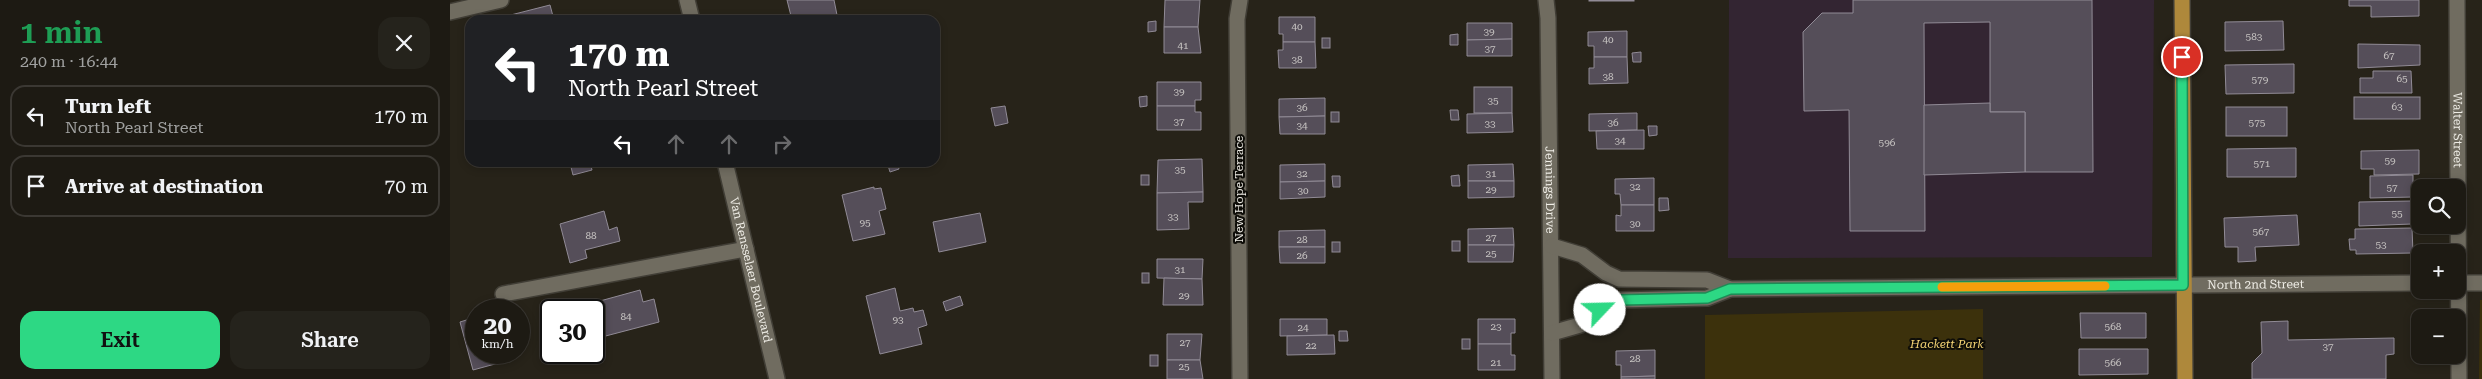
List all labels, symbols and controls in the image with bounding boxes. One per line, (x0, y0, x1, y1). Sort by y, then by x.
text: 1 min (20, 15, 103, 50)
button: close (378, 17, 430, 69)
house number: 40 (1291, 21, 1303, 32)
house number: 39 (1483, 26, 1495, 37)
house number: 583 (2246, 31, 2263, 42)
text: 170 m (568, 34, 669, 75)
house number: 40 (1602, 34, 1614, 45)
icon: left (485, 35, 550, 100)
pin (2161, 36, 2203, 78)
house number: 41 (1177, 40, 1189, 51)
house number: 37 (1484, 43, 1496, 54)
icon: arrive (2168, 43, 2196, 71)
house number: 67 (2383, 50, 2395, 61)
text: 240 m · 16:44 (20, 52, 118, 71)
house number: 38 (1291, 54, 1303, 65)
house number: 38 (1602, 71, 1614, 82)
house number: 65 (2396, 73, 2408, 84)
house number: 579 (2252, 74, 2269, 85)
text: North Pearl Street (568, 76, 758, 101)
house number: 39 (1173, 86, 1185, 97)
street label: Walter Street (2450, 92, 2465, 168)
text: Turn left (65, 95, 151, 118)
house number: 35 (1487, 95, 1499, 106)
house number: 63 (2391, 101, 2403, 112)
icon: left (22, 102, 50, 130)
house number: 36 (1296, 102, 1308, 113)
text: 170 m (374, 105, 428, 128)
house number: 37 (1173, 116, 1185, 127)
house number: 36 (1607, 117, 1619, 128)
house number: 575 (2249, 117, 2266, 128)
text: North Pearl Street (65, 118, 203, 137)
house number: 33 (1484, 118, 1496, 129)
house number: 34 (1296, 120, 1308, 131)
icon: left (609, 130, 637, 158)
icon: ahead (662, 130, 690, 158)
icon: ahead (715, 130, 743, 158)
icon: right (768, 130, 796, 158)
street label: New Hope Terrace (1232, 135, 1246, 242)
house number: 34 (1614, 135, 1626, 146)
house number: 596 (1879, 137, 1896, 148)
street label: Jennings Drive (1542, 146, 1557, 234)
house number: 59 (2384, 155, 2396, 166)
house number: 571 (2254, 158, 2271, 169)
house number: 35 (1174, 164, 1186, 175)
house number: 32 (1296, 168, 1308, 179)
house number: 31 (1485, 168, 1497, 179)
icon: arrive (22, 172, 50, 200)
text: Arrive at destination (65, 175, 263, 198)
text: 70 m (385, 175, 428, 198)
map controls (2411, 179, 2466, 364)
button: search (2411, 179, 2466, 234)
house number: 32 (1629, 181, 1641, 192)
house number: 57 (2386, 182, 2398, 193)
house number: 29 (1485, 184, 1497, 195)
house number: 30 (1297, 185, 1309, 196)
street label: Van Rensselaer Boulevard (727, 196, 775, 344)
house number: 55 (2391, 208, 2403, 219)
house number: 33 (1167, 211, 1179, 222)
house number: 95 (859, 217, 871, 228)
house number: 30 (1629, 218, 1641, 229)
house number: 567 (2253, 226, 2270, 237)
house number: 88 (585, 230, 597, 241)
house number: 27 (1485, 232, 1497, 243)
house number: 28 (1296, 234, 1308, 245)
house number: 53 (2375, 239, 2387, 250)
button: + (2411, 244, 2466, 299)
house number: 25 (1485, 248, 1497, 259)
house number: 26 (1296, 250, 1308, 261)
house number: 31 (1174, 264, 1186, 275)
street label: North 2nd Street (2207, 277, 2305, 292)
position arrow (1573, 283, 1625, 335)
house number: 29 (1178, 290, 1190, 301)
speed limit sign: 30 (540, 299, 605, 364)
button: − (2411, 309, 2466, 364)
button: Exit (20, 311, 220, 369)
button: Share (230, 311, 430, 369)
text: 20 (483, 311, 512, 340)
house number: 84 (620, 311, 632, 322)
house number: 93 (892, 314, 904, 325)
house number: 23 (1490, 321, 1502, 332)
house number: 568 (2105, 321, 2122, 332)
house number: 24 (1297, 322, 1309, 333)
text: km/h (481, 337, 514, 351)
house number: 27 (1179, 337, 1191, 348)
park label: Hackett Park (1909, 337, 1984, 351)
house number: 22 (1305, 340, 1317, 351)
house number: 37 (2322, 341, 2334, 352)
house number: 28 (1629, 353, 1641, 364)
house number: 21 (1490, 357, 1502, 368)
house number: 566 (2105, 357, 2122, 368)
house number: 25 (1178, 361, 1190, 372)

